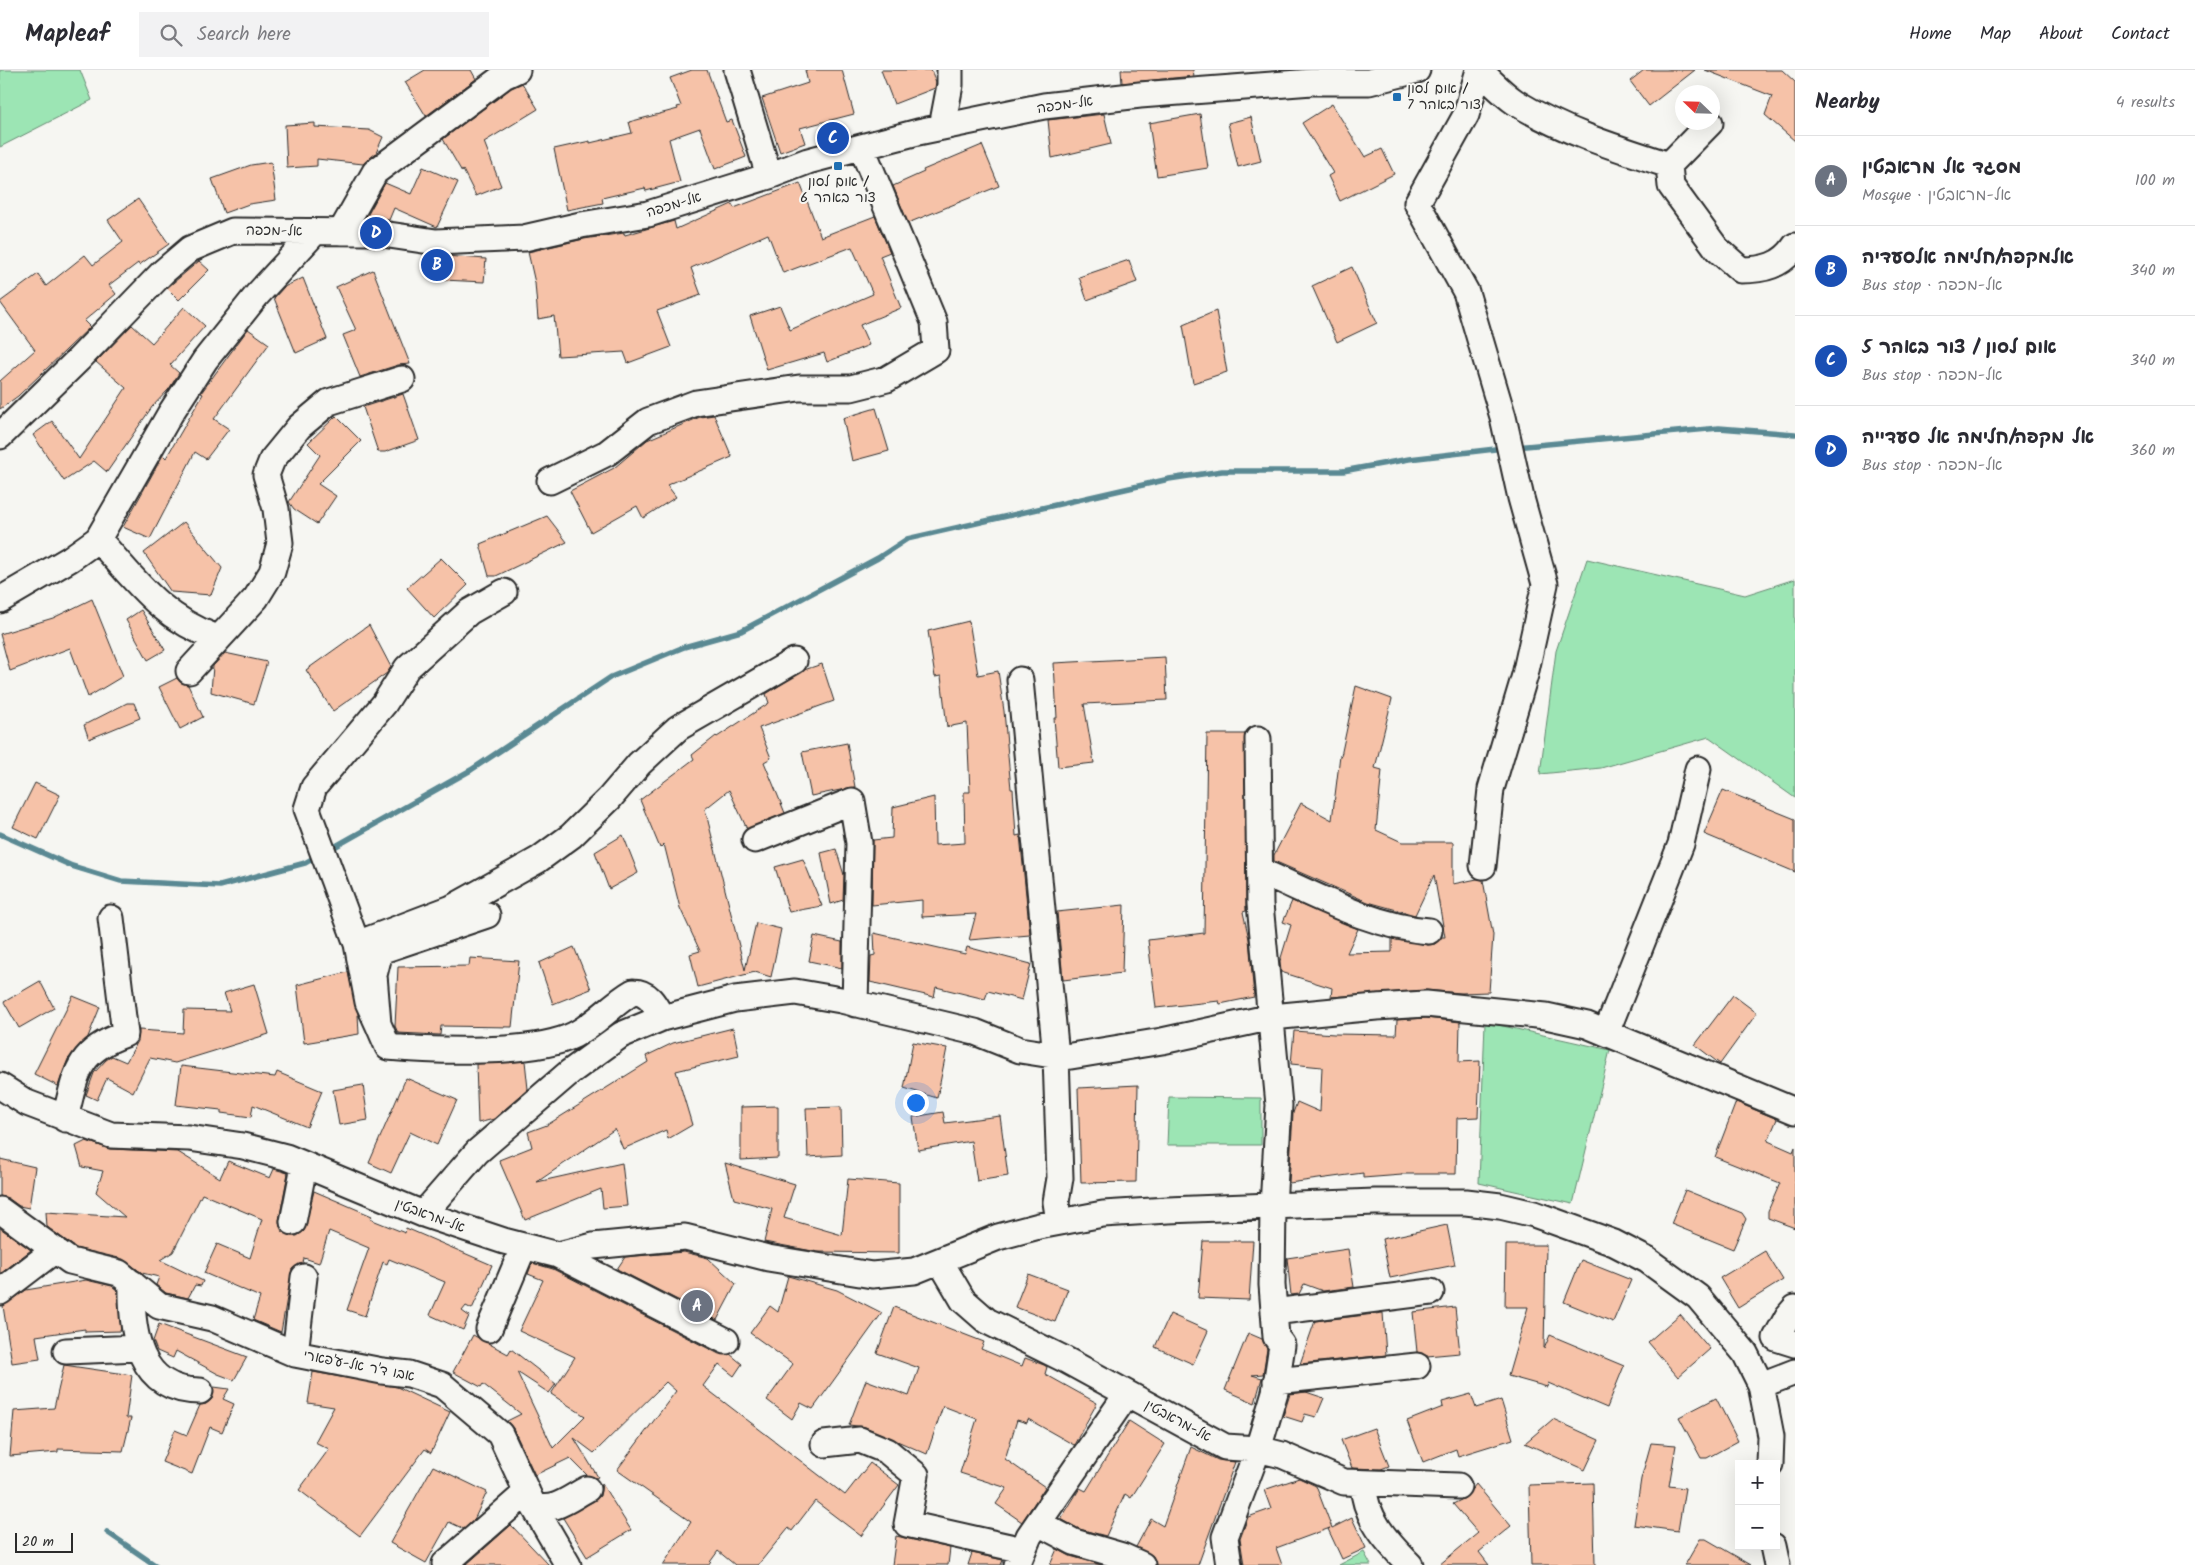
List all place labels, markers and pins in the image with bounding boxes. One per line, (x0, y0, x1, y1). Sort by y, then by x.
place label: אום לסון / צור באהר 7 (1407, 78, 1481, 116)
marker: אום לסון / צור באהר 7 (1391, 91, 1403, 103)
pin: C (817, 119, 849, 157)
marker: אום לסון / צור באהר 6 (832, 160, 844, 172)
place label: אום לסון / צור באהר 6 (800, 171, 876, 209)
pin: D (360, 214, 392, 252)
pin: B (421, 246, 453, 284)
pin: A (681, 1287, 713, 1325)

